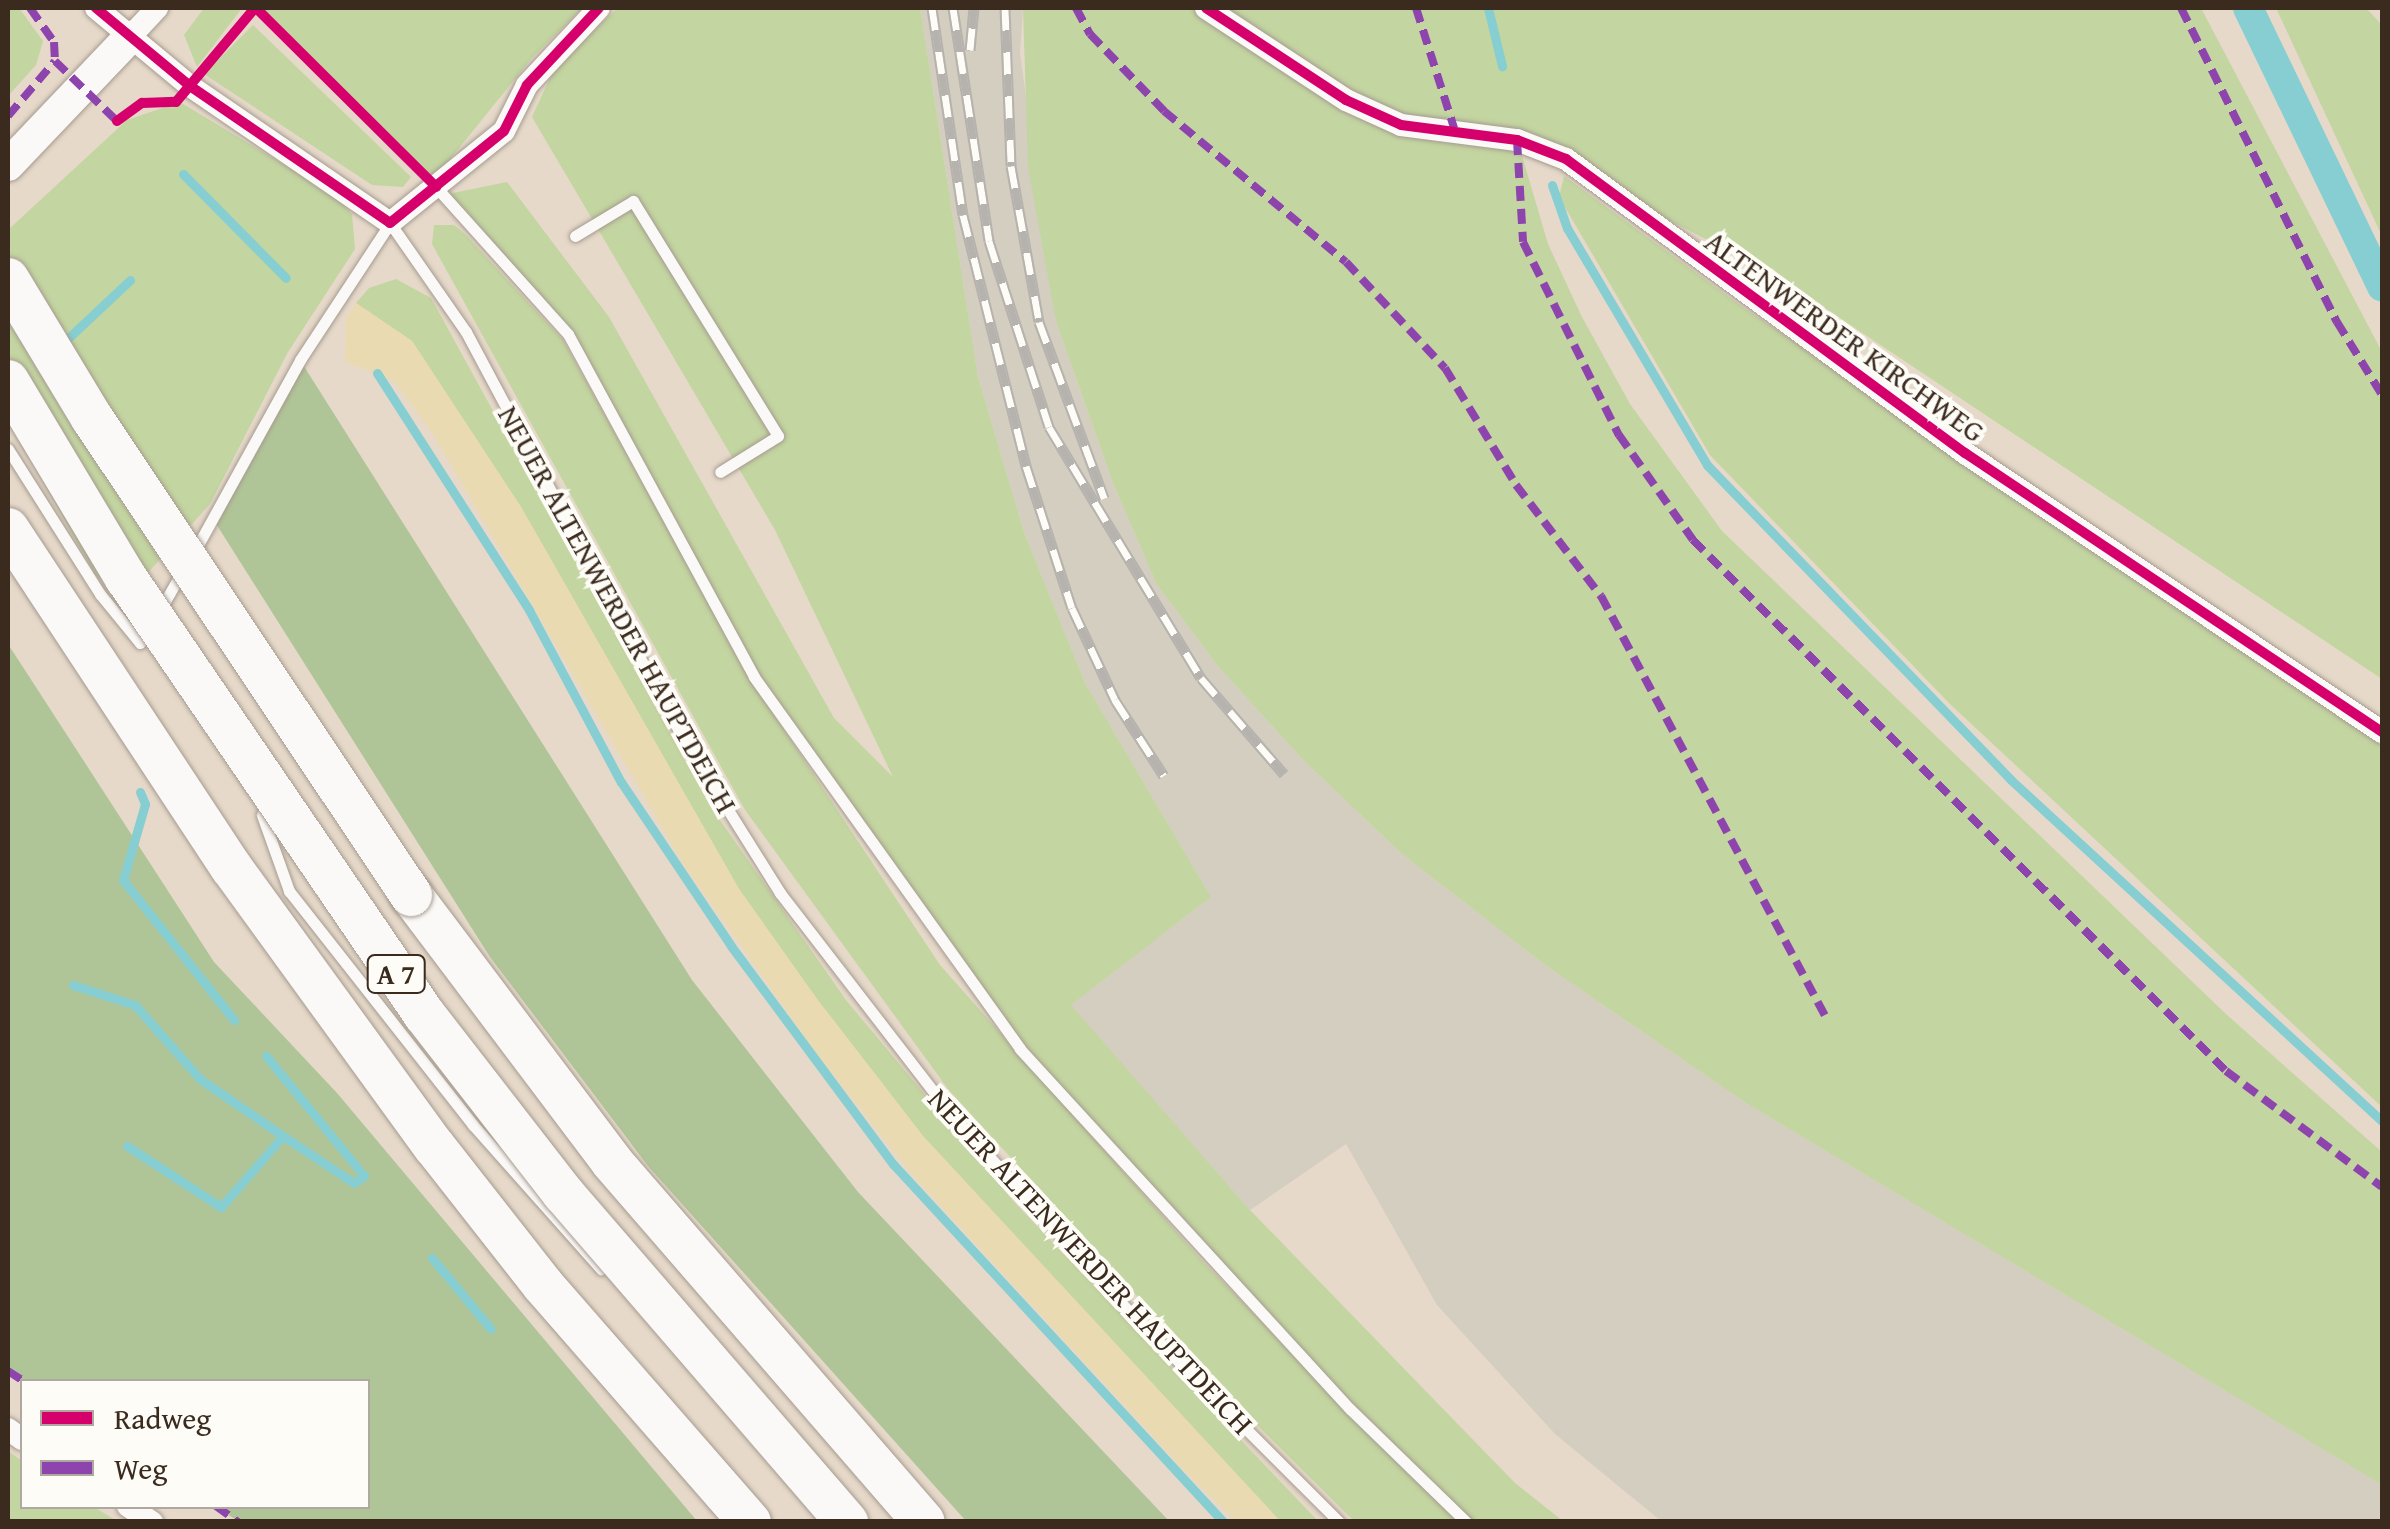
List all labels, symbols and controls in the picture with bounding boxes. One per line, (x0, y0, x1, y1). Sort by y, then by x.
street label: ALTENWERDER KIRCHWEG (1698, 223, 1992, 449)
street label: NEUER ALTENWERDER HAUPTDEICH (491, 399, 745, 819)
road number: A 7 (366, 951, 426, 997)
street label: NEUER ALTENWERDER HAUPTDEICH (921, 1081, 1261, 1441)
legend (20, 1379, 370, 1509)
text: Radweg (114, 1396, 211, 1440)
text: Weg (114, 1446, 167, 1490)

